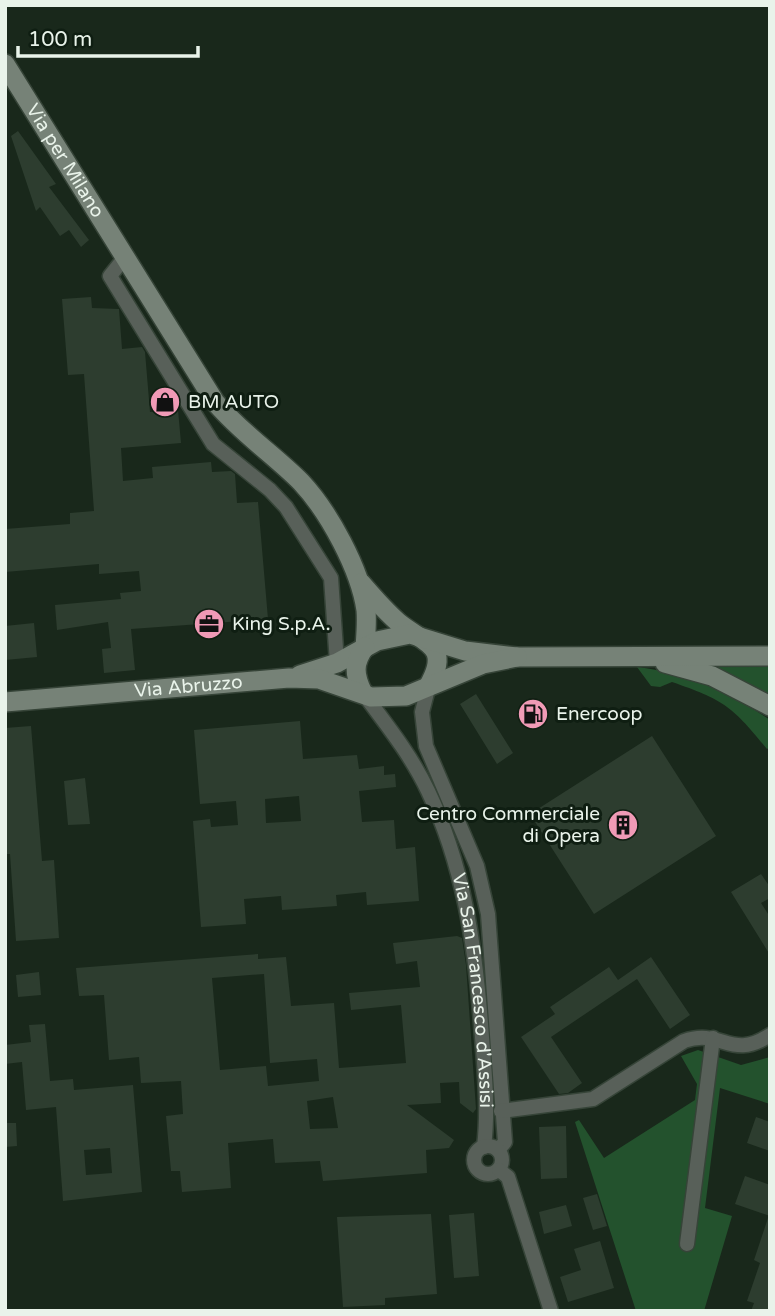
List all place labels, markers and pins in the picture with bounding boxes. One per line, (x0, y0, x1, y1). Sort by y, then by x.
shop icon: BM AUTO (148, 385, 182, 419)
place label: BM AUTO (188, 391, 279, 413)
office icon: King S.p.A. (192, 607, 226, 641)
place label: King S.p.A. (232, 613, 330, 635)
fuel station icon: Enercoop (516, 697, 550, 731)
place label: Enercoop (556, 703, 642, 725)
place label: Centro Commerciale di Opera (416, 803, 600, 847)
building icon: Centro Commerciale di Opera (606, 808, 640, 842)

